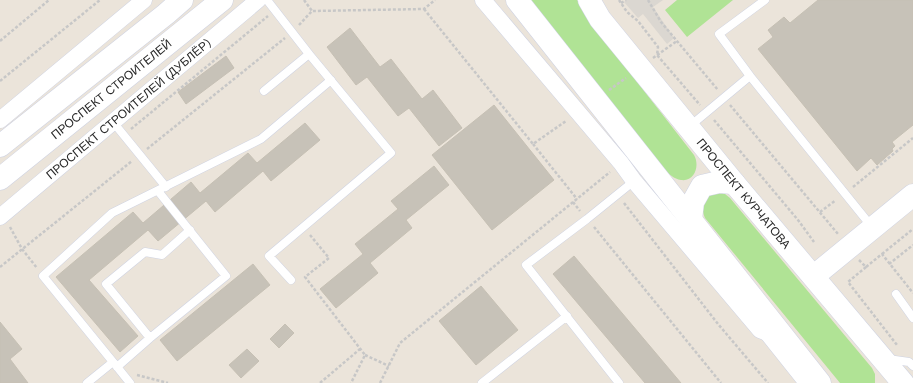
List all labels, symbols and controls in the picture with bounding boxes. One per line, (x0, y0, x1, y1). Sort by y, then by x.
street label: ПРОСПЕКТ СТРОИТЕЛЕЙ (ДУБЛЁР) (43, 36, 214, 182)
street label: ПРОСПЕКТ СТРОИТЕЛЕЙ (48, 36, 174, 142)
street label: ПРОСПЕКТ КУРЧАТОВА (694, 136, 793, 252)

